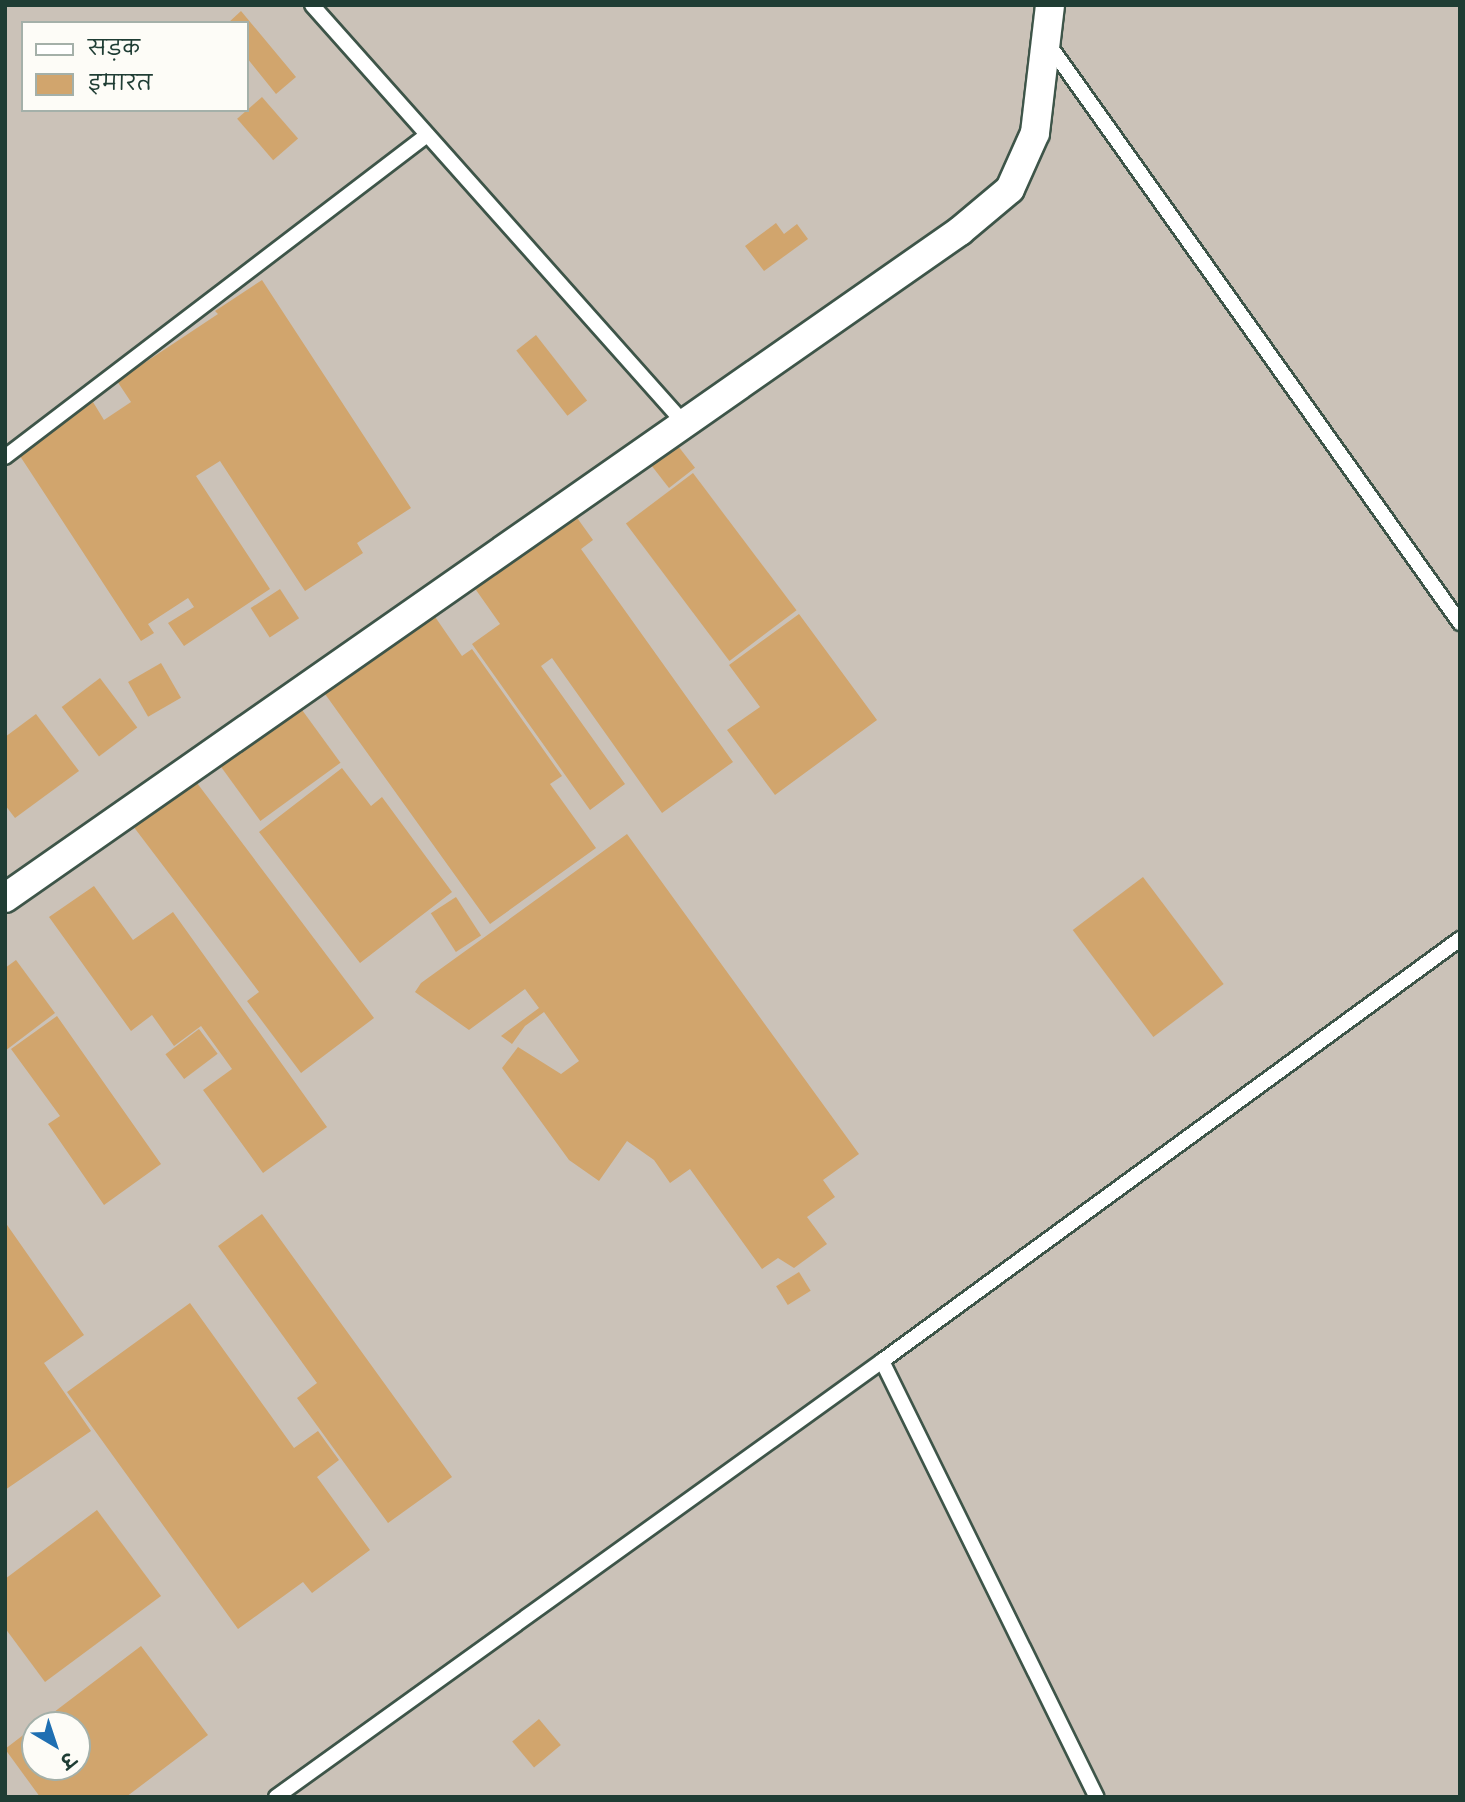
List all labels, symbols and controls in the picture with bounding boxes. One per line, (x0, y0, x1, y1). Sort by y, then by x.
legend (21, 21, 248, 112)
text: सड़क (88, 34, 140, 61)
text: इमारत (88, 69, 152, 96)
north arrow (21, 1711, 91, 1781)
text: उ (55, 1747, 80, 1774)

